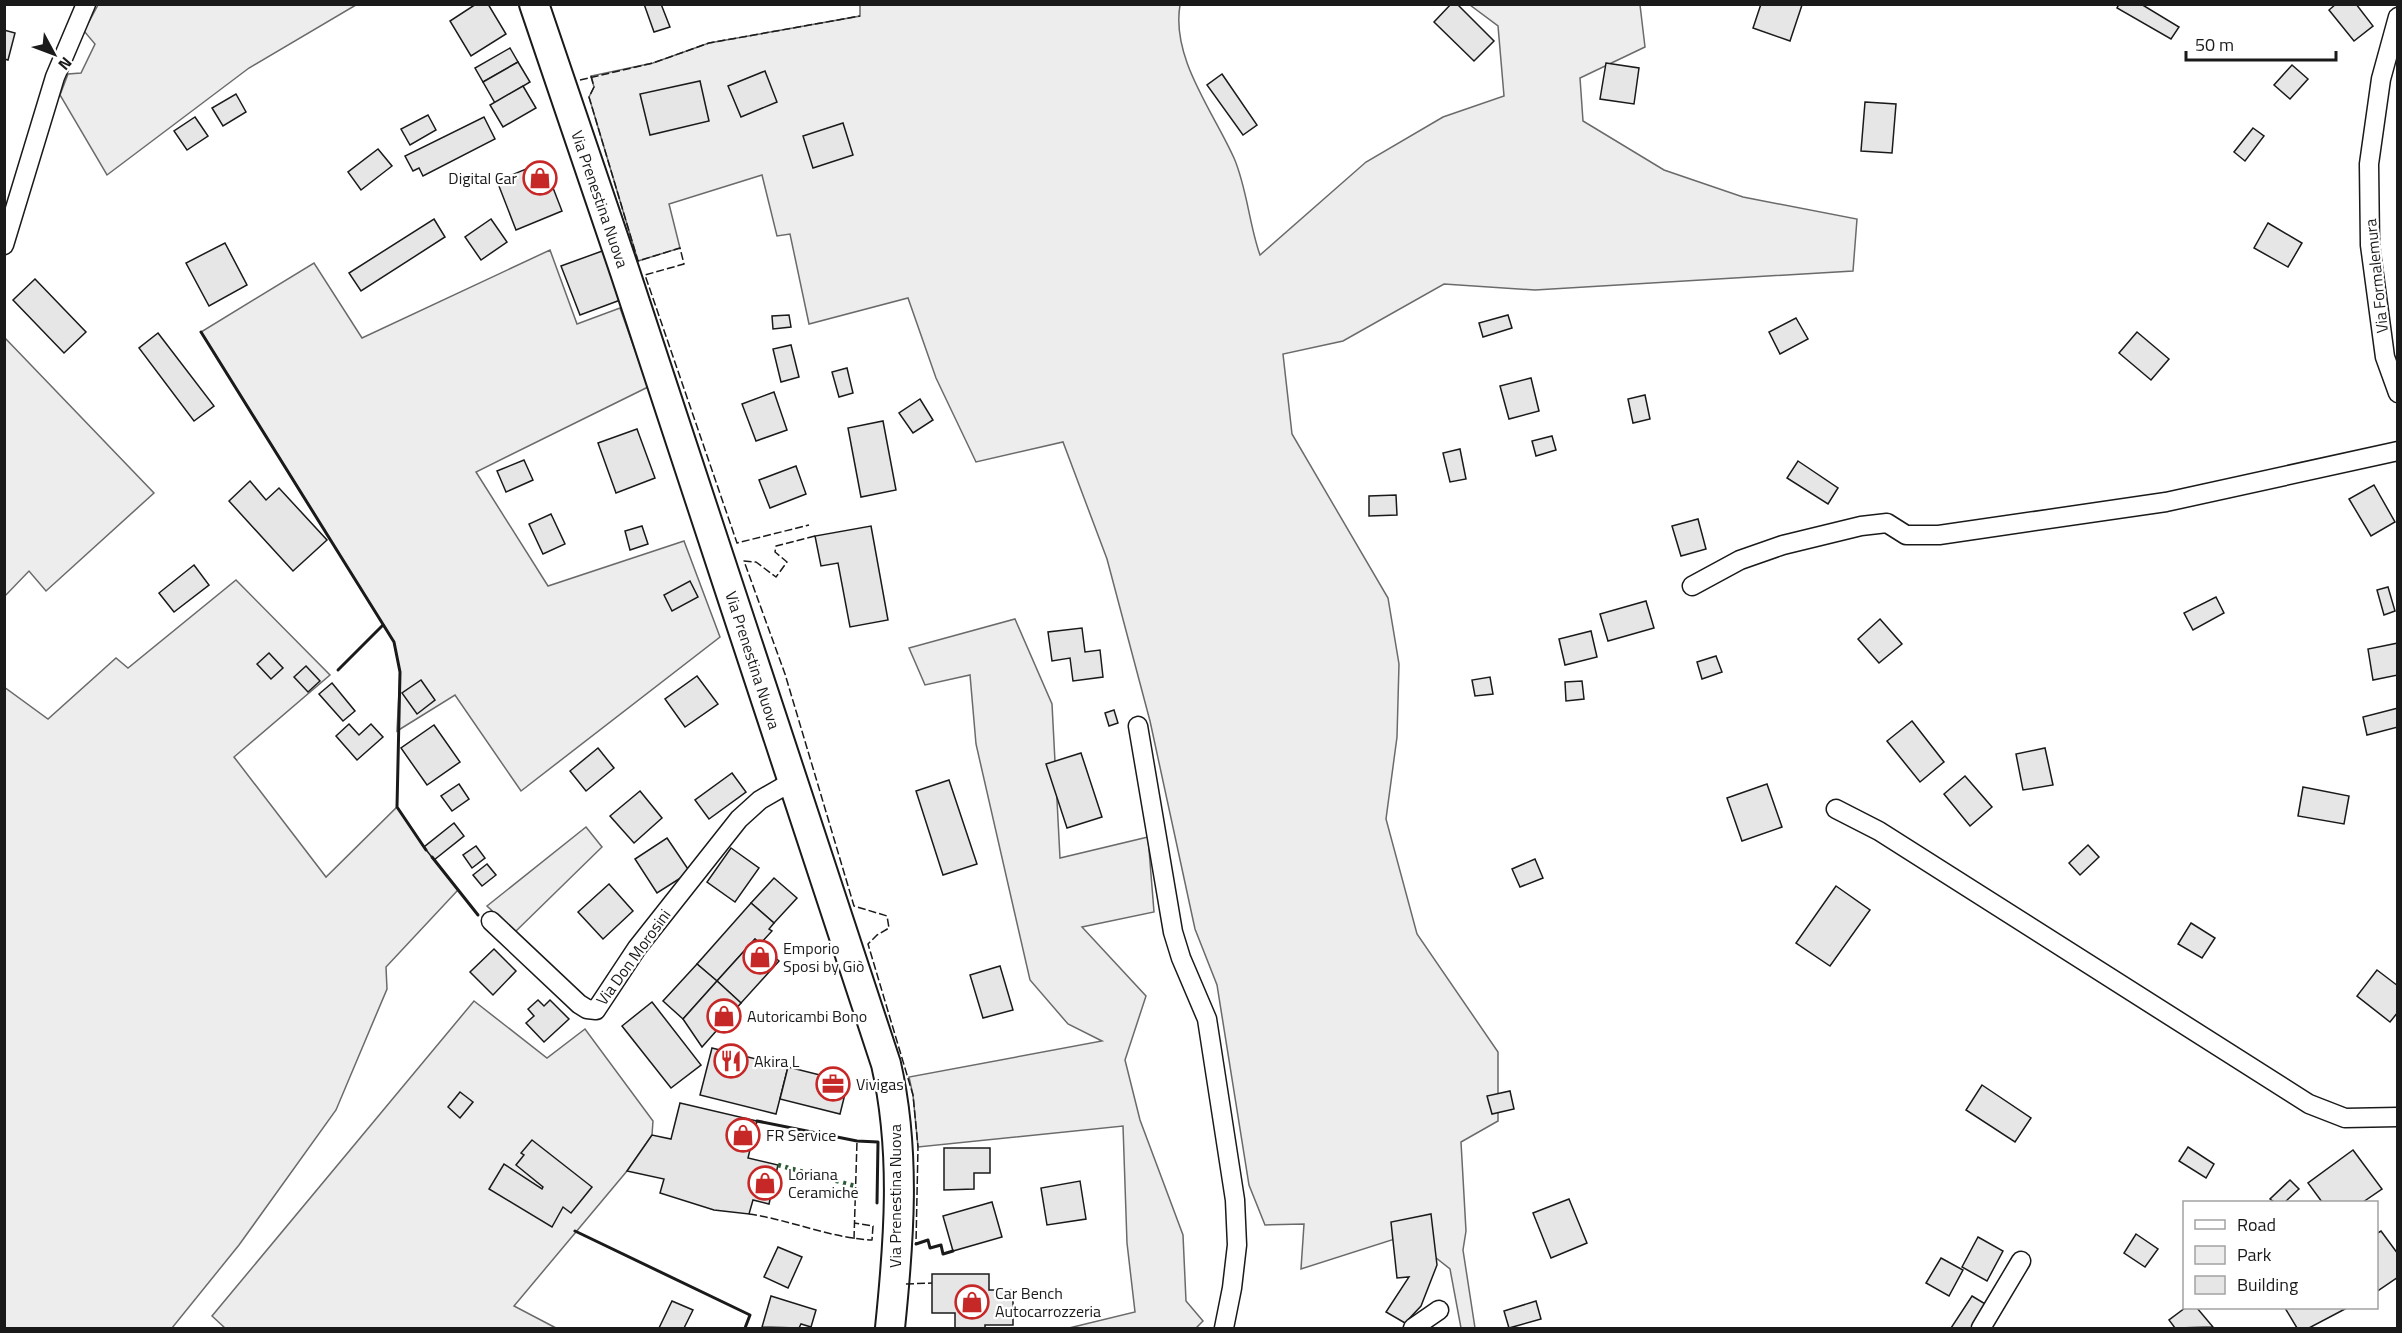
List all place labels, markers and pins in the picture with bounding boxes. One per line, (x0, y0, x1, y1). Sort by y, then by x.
shop icon: Digital Car (522, 160, 558, 196)
place label: Digital Car (448, 166, 517, 190)
place label: Emporio Sposi by Giò (783, 936, 864, 978)
shop icon: Emporio Sposi by Giò (742, 939, 778, 975)
shop icon: Autoricambi Bono (706, 998, 742, 1034)
place label: Autoricambi Bono (747, 1004, 867, 1028)
restaurant icon: Akira L (713, 1043, 749, 1079)
place label: Akira L (754, 1049, 800, 1073)
office icon: Vivigas (815, 1066, 851, 1102)
place label: Vivigas (856, 1072, 904, 1096)
shop icon: FR Service (725, 1117, 761, 1153)
place label: FR Service (766, 1123, 836, 1147)
place label: Loriana Ceramiche (788, 1162, 859, 1204)
shop icon: Loriana Ceramiche (747, 1165, 783, 1201)
place label: Car Bench Autocarrozzeria (995, 1281, 1101, 1323)
shop icon: Car Bench Autocarrozzeria (954, 1284, 990, 1320)

